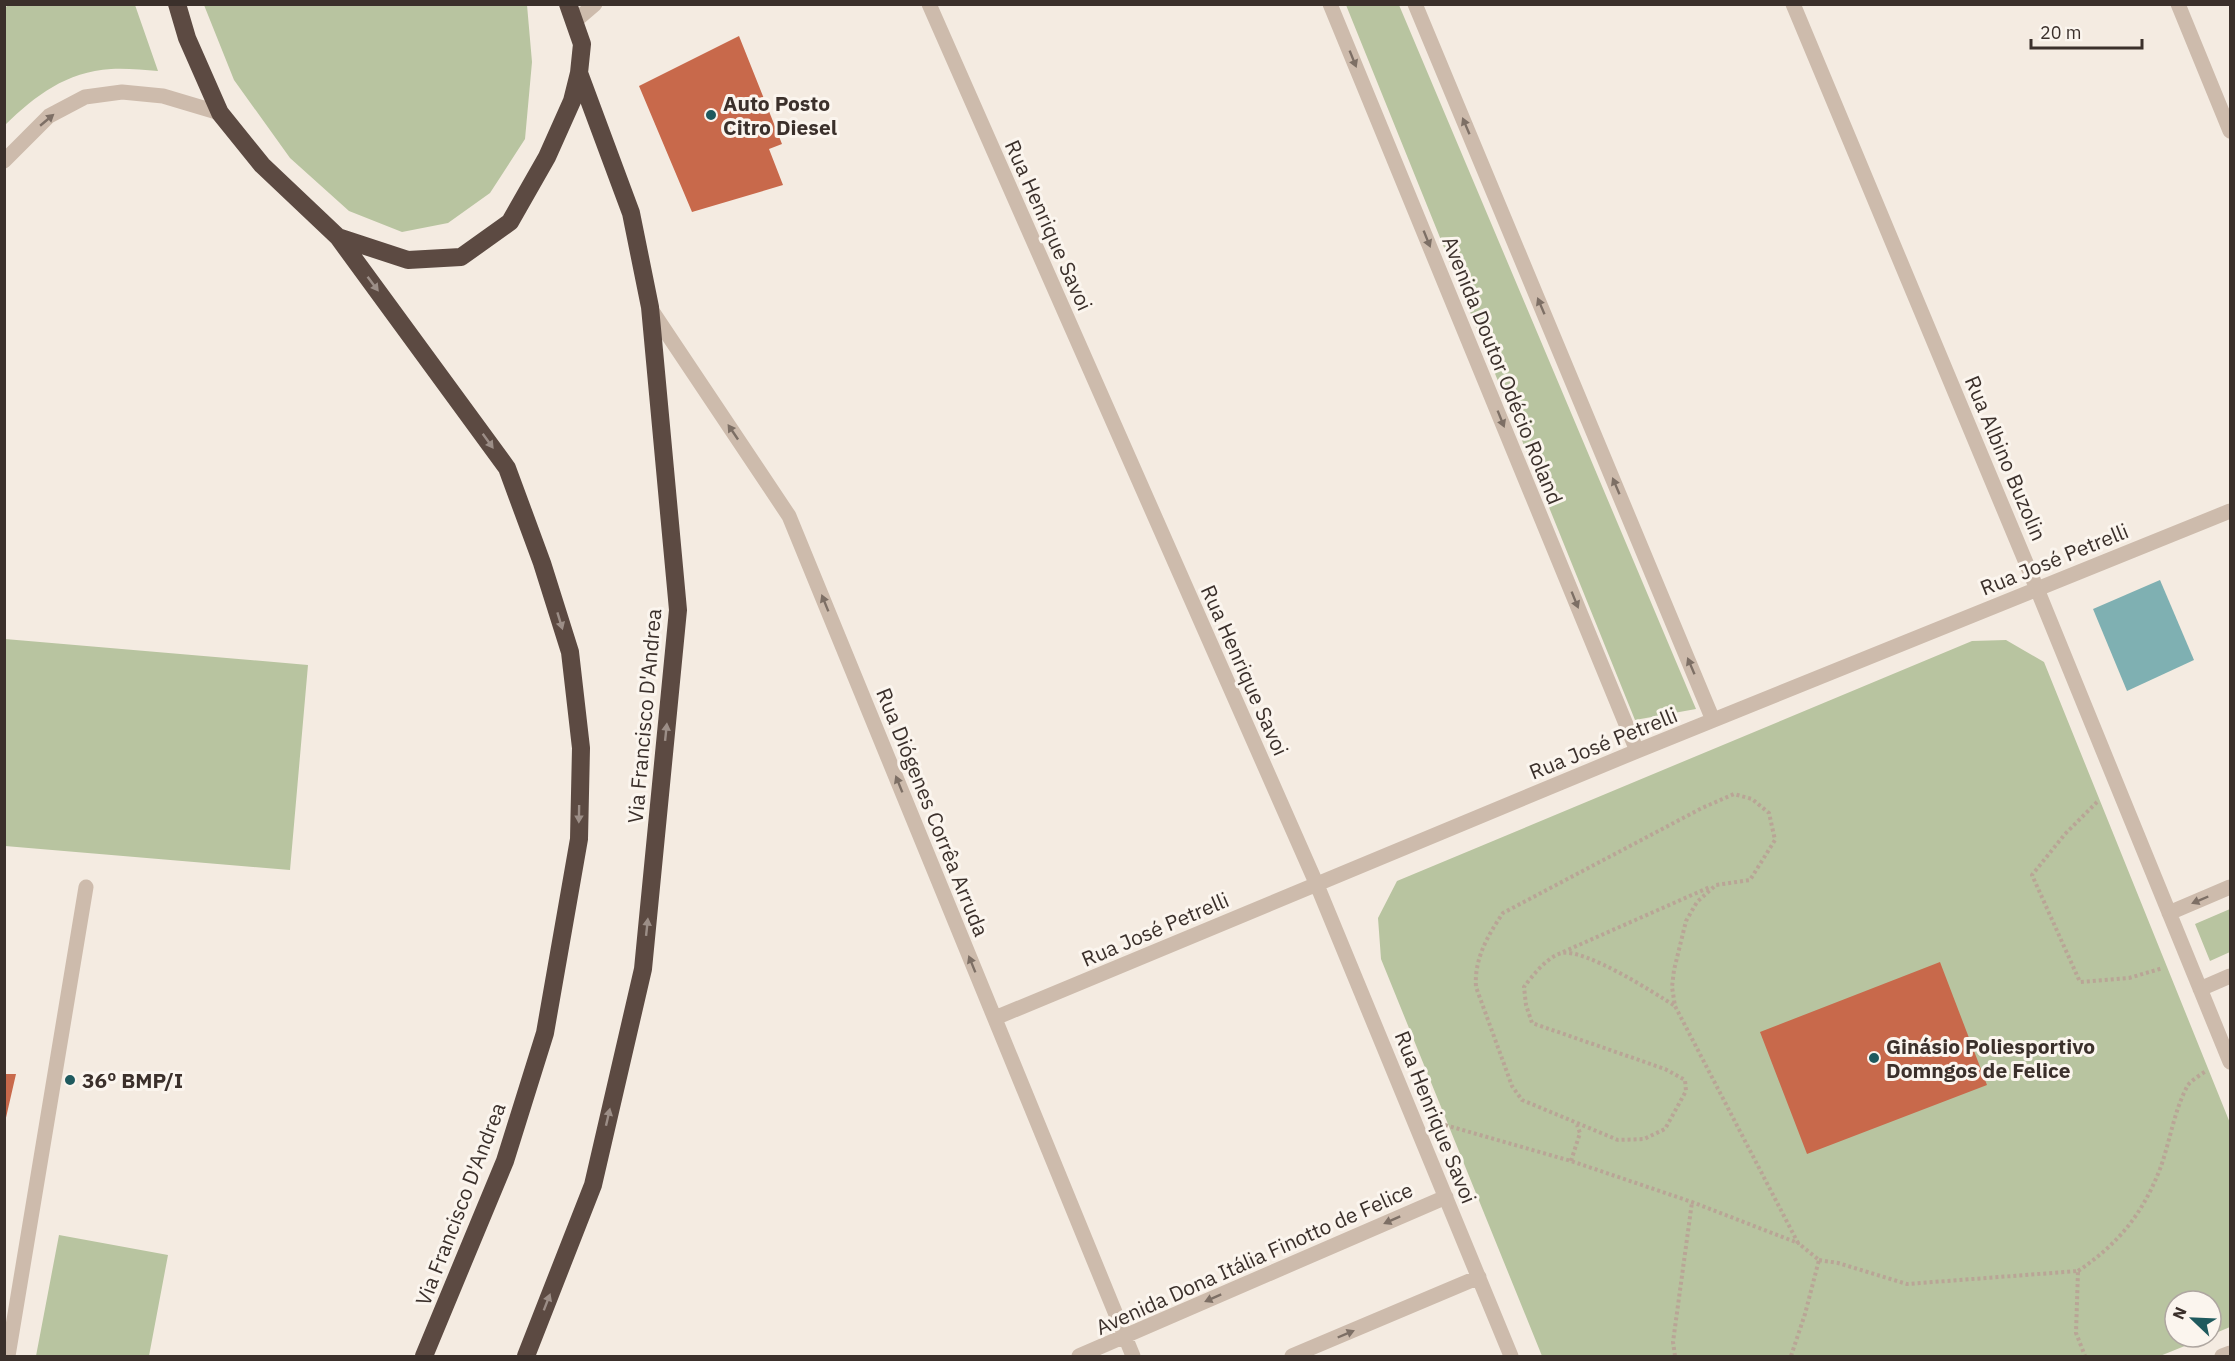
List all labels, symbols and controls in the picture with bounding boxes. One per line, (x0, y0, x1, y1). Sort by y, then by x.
scale bar (2031, 12, 2142, 50)
text: 20 m (2040, 21, 2082, 44)
one-way arrow (1348, 50, 1358, 68)
place label: Auto Posto Citro Diesel (723, 89, 837, 141)
marker: Auto Posto Citro Diesel (704, 108, 718, 122)
one-way arrow (39, 114, 54, 127)
one-way arrow (1461, 117, 1470, 135)
street label: Rua Henrique Savoi (999, 135, 1099, 315)
one-way arrow (1423, 230, 1432, 248)
street label: Avenida Doutor Odécio Roland (1436, 232, 1570, 508)
one-way arrow (367, 275, 379, 291)
one-way arrow (1536, 297, 1545, 315)
street label: Rua Albino Buzolin (1959, 371, 2053, 545)
one-way arrow (1496, 411, 1506, 429)
one-way arrow (727, 425, 739, 441)
one-way arrow (482, 433, 494, 449)
one-way arrow (1611, 477, 1620, 495)
street label: Rua José Petrelli (1976, 516, 2132, 602)
street label: Rua Henrique Savoi (1195, 580, 1295, 760)
one-way arrow (1570, 591, 1580, 609)
one-way arrow (820, 594, 830, 612)
street label: Via Francisco D'Andrea (621, 608, 667, 824)
one-way arrow (556, 612, 565, 630)
one-way arrow (1686, 657, 1695, 675)
street label: Rua Diógenes Corrêa Arruda (870, 684, 996, 940)
street label: Rua José Petrelli (1525, 700, 1681, 786)
one-way arrow (661, 723, 671, 742)
one-way arrow (893, 775, 903, 793)
one-way arrow (575, 804, 584, 823)
street label: Rua José Petrelli (1077, 885, 1233, 973)
one-way arrow (2190, 895, 2208, 905)
one-way arrow (642, 917, 652, 936)
one-way arrow (967, 955, 977, 973)
street label: Rua Henrique Savoi (1389, 1027, 1483, 1207)
place label: Ginásio Poliesportivo Domngos de Felice (1886, 1032, 2095, 1084)
marker: Ginásio Poliesportivo Domngos de Felice (1867, 1051, 1881, 1065)
place label: 36º BMP/I (82, 1066, 183, 1094)
marker: 36º BMP/I (63, 1073, 77, 1087)
street label: Via Francisco D'Andrea (408, 1098, 512, 1310)
one-way arrow (604, 1108, 614, 1127)
street label: Avenida Dona Itália Finotto de Felice (1091, 1175, 1417, 1341)
one-way arrow (1384, 1216, 1401, 1225)
north arrow (2163, 1289, 2223, 1349)
one-way arrow (543, 1293, 552, 1311)
one-way arrow (1204, 1293, 1222, 1303)
text: N (2168, 1304, 2191, 1322)
one-way arrow (1337, 1329, 1355, 1338)

